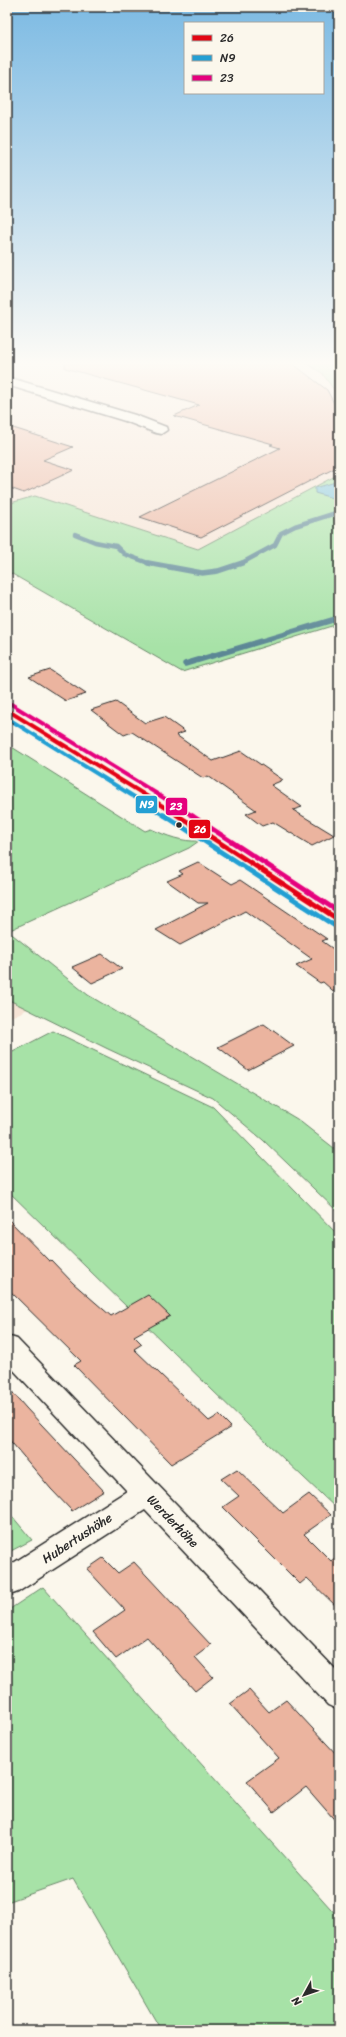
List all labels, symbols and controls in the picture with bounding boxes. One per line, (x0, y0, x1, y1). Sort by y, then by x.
legend (184, 22, 324, 94)
text: 26 (220, 27, 234, 49)
text: N9 (220, 47, 236, 69)
text: 23 (220, 67, 234, 89)
line badge: N9 (135, 795, 158, 814)
text: N9 (139, 795, 154, 814)
line badge: 23 (165, 797, 188, 816)
text: 23 (169, 797, 183, 816)
line badge: 26 (188, 819, 211, 839)
unlabelled marker (174, 820, 184, 830)
text: 26 (193, 820, 206, 839)
street label: Werderhöhe (141, 1489, 205, 1553)
street label: Hubertushöhe (37, 1506, 117, 1570)
north arrow (284, 1975, 324, 2015)
text: N (287, 1992, 307, 2011)

